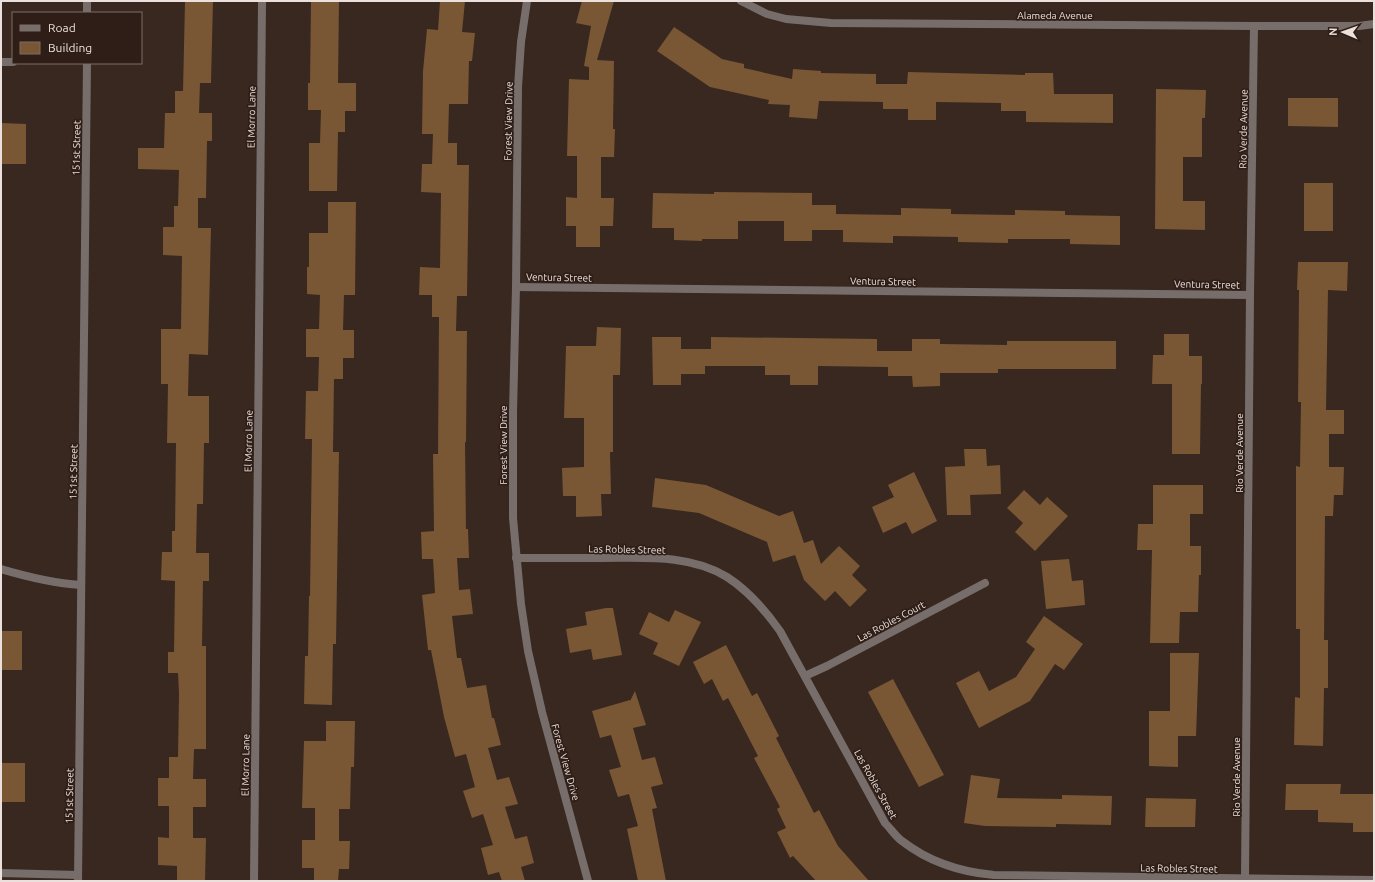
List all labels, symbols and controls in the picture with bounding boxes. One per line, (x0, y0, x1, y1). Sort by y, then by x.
street label: Alameda Avenue (1017, 10, 1093, 21)
legend (12, 12, 142, 64)
north arrow (1323, 12, 1363, 52)
text: Road (48, 21, 76, 34)
text: N (1327, 27, 1339, 36)
text: Building (48, 41, 92, 54)
street label: Forest View Drive (502, 81, 515, 161)
street label: El Morro Lane (245, 86, 258, 148)
street label: Rio Verde Avenue (1237, 89, 1250, 169)
street label: 151st Street (71, 120, 82, 176)
street label: Ventura Street (526, 271, 592, 284)
street label: Ventura Street (850, 275, 916, 288)
street label: Ventura Street (1174, 278, 1240, 291)
street label: Forest View Drive (498, 405, 509, 485)
street label: El Morro Lane (242, 410, 255, 472)
street label: Rio Verde Avenue (1234, 413, 1245, 493)
street label: 151st Street (68, 444, 79, 500)
street label: Las Robles Street (588, 543, 666, 556)
street label: Las Robles Court (856, 599, 927, 644)
street label: Forest View Drive (549, 723, 582, 802)
street label: El Morro Lane (239, 734, 252, 796)
street label: Rio Verde Avenue (1231, 737, 1242, 817)
street label: Las Robles Street (852, 748, 899, 821)
street label: 151st Street (64, 768, 75, 824)
street label: Las Robles Street (1140, 862, 1218, 875)

